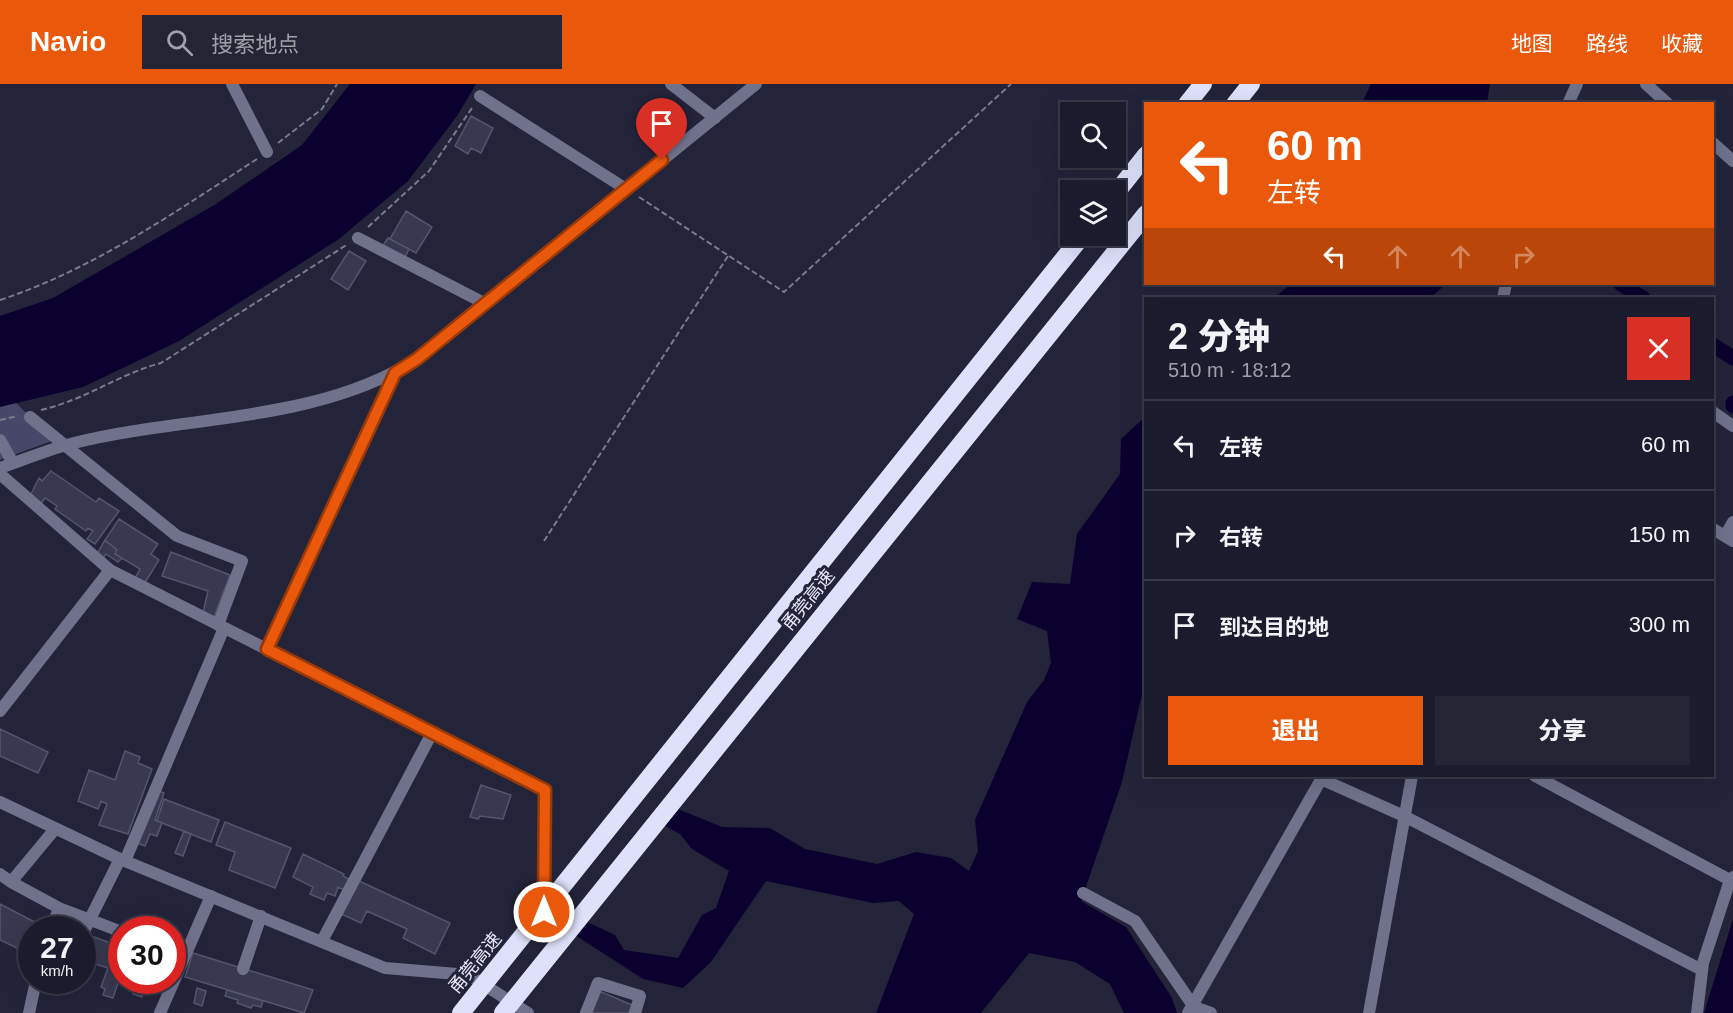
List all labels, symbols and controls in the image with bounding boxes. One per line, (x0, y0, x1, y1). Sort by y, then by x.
search box (142, 15, 562, 69)
text: Navio (30, 26, 106, 57)
icon: search (163, 26, 196, 59)
text: 搜索地点 (211, 32, 299, 57)
text: 地图 (1511, 32, 1553, 55)
text: 路线 (1586, 32, 1628, 55)
text: 收藏 (1661, 32, 1703, 55)
pin (636, 98, 687, 160)
map controls (1060, 102, 1126, 246)
button: search (1060, 102, 1126, 168)
icon: arrive (645, 107, 678, 140)
text: 60 m (1267, 122, 1363, 169)
icon: left (1168, 126, 1246, 204)
text: 左转 (1267, 178, 1321, 208)
button: layers (1060, 180, 1126, 246)
icon: left (1318, 240, 1351, 273)
icon: ahead (1381, 240, 1414, 273)
icon: ahead (1444, 240, 1477, 273)
icon: right (1507, 240, 1540, 273)
text: 2 分钟 (1168, 316, 1270, 357)
button: close (1627, 317, 1690, 380)
text: 510 m · 18:12 (1168, 359, 1291, 381)
icon: left (1168, 429, 1201, 462)
text: 60 m (1641, 432, 1690, 457)
text: 左转 (1219, 435, 1263, 460)
icon: right (1168, 519, 1201, 552)
text: 150 m (1629, 522, 1690, 547)
text: 右转 (1219, 525, 1263, 550)
street label: 甬莞高速 (778, 566, 838, 634)
icon: arrive (1168, 609, 1201, 642)
text: 300 m (1629, 612, 1690, 637)
text: 到达目的地 (1219, 615, 1329, 640)
button: 退出 (1168, 696, 1423, 765)
button: 分享 (1435, 696, 1690, 765)
position arrow (512, 880, 576, 944)
speed limit sign: 30 (108, 916, 186, 994)
street label: 甬莞高速 (445, 929, 505, 997)
text: 27 (40, 931, 74, 964)
text: km/h (41, 962, 73, 979)

